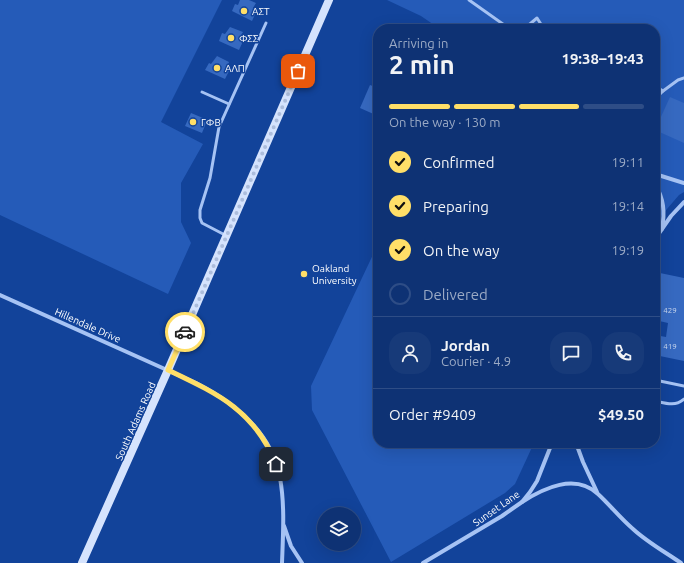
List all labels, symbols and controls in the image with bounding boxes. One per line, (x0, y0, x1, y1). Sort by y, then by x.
marker: AΣΤ (239, 6, 249, 16)
place label: AΣΤ (252, 6, 270, 17)
marker: ΦΣΣ (226, 33, 236, 43)
place label: ΦΣΣ (239, 33, 259, 44)
text: Arriving in (389, 36, 448, 50)
text: 2 min (389, 50, 455, 79)
text: 19:38–19:43 (561, 50, 644, 67)
pin (281, 54, 315, 88)
icon: bag (287, 60, 309, 82)
marker: AΛΠ (212, 63, 222, 73)
place label: AΛΠ (225, 63, 245, 74)
text: On the way · 130 m (389, 115, 501, 129)
marker: ΓΦB (188, 117, 198, 127)
place label: ΓΦB (201, 117, 221, 128)
icon: check (389, 151, 411, 173)
text: Confirmed (423, 154, 495, 171)
text: 19:11 (611, 155, 644, 169)
icon: check (389, 195, 411, 217)
text: Preparing (423, 198, 489, 215)
text: 19:14 (611, 199, 644, 213)
icon: check (389, 239, 411, 261)
text: On the way (423, 242, 499, 259)
text: 19:19 (611, 243, 644, 257)
place label: Oakland University (312, 263, 357, 286)
marker: Oakland University (299, 269, 309, 279)
text: Delivered (423, 286, 488, 303)
street label: Hillendale Drive (53, 306, 122, 345)
house number: 429 (663, 306, 677, 315)
courier (165, 312, 205, 352)
icon: car (174, 321, 196, 343)
button: person (389, 332, 431, 374)
button: chat (550, 332, 592, 374)
button: phone (602, 332, 644, 374)
text: Jordan (441, 337, 490, 354)
house number: 419 (663, 342, 677, 351)
text: Courier · 4.9 (441, 354, 511, 368)
street label: South Adams Road (113, 380, 158, 462)
text: Order #9409 (389, 406, 476, 423)
text: $49.50 (598, 406, 644, 423)
pin (259, 447, 293, 481)
icon: home (265, 453, 287, 475)
street label: Sunset Lane (471, 488, 522, 528)
map controls (317, 507, 361, 551)
button: layers (317, 507, 361, 551)

